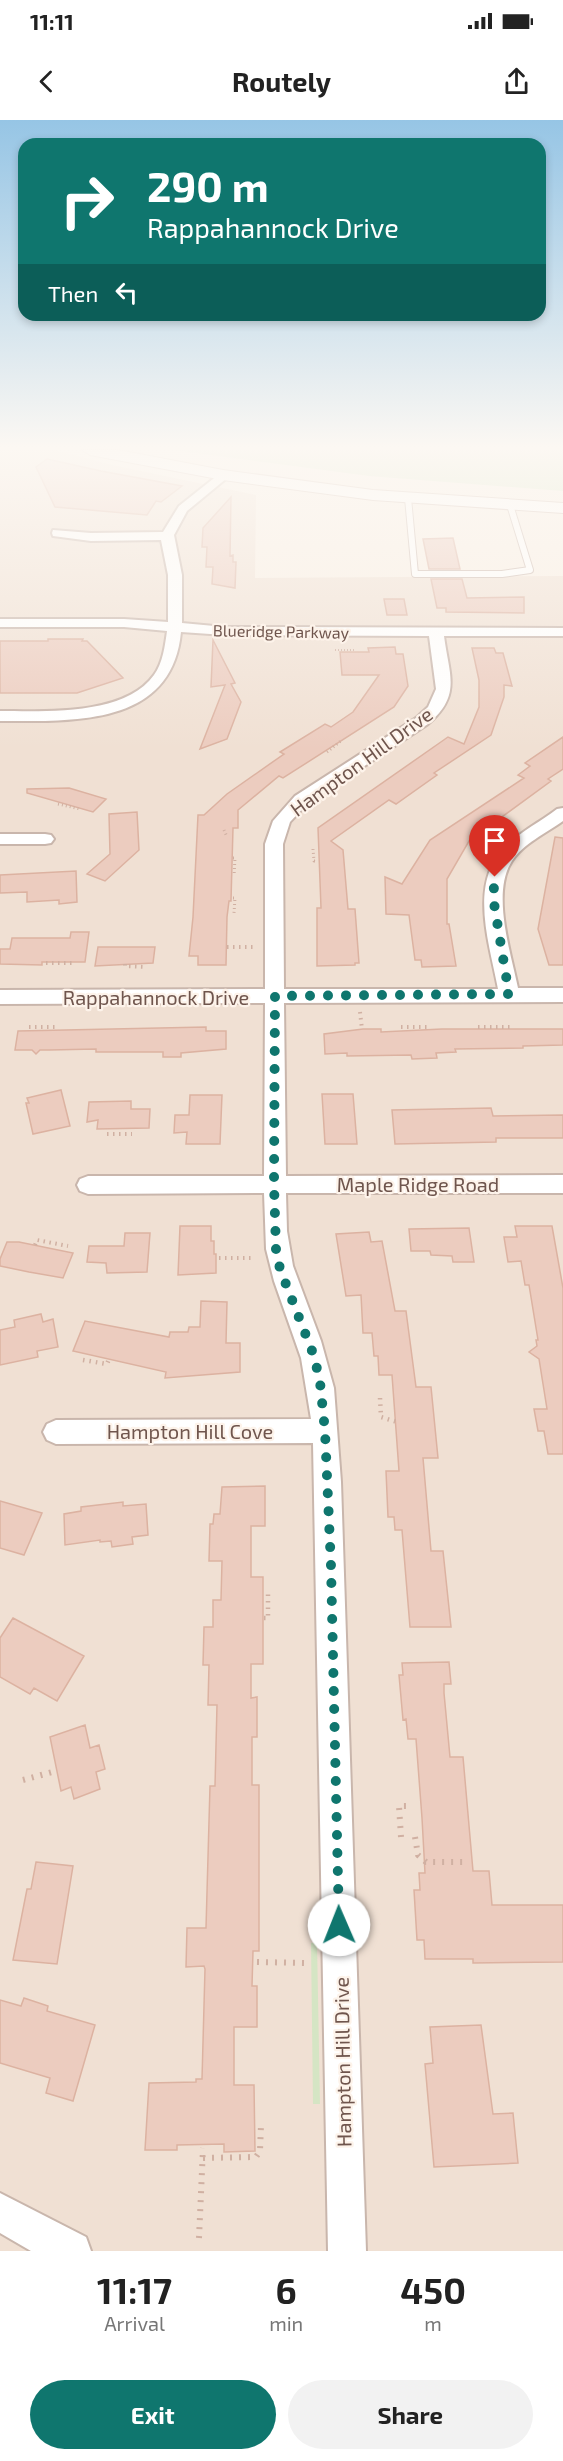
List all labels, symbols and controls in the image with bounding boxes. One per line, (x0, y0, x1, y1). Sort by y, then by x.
text: 11:11 (30, 8, 74, 34)
icon: back (30, 65, 63, 98)
text: Routely (232, 65, 331, 97)
icon: share (500, 65, 533, 98)
text: 290 m (147, 160, 269, 210)
icon: right (48, 162, 126, 240)
text: Rappahannock Drive (147, 211, 399, 243)
icon: left (110, 276, 143, 309)
text: Then (48, 280, 98, 306)
street label: Blueridge Parkway (213, 620, 350, 642)
street label: Hampton Hill Drive (285, 701, 437, 821)
pin (469, 815, 520, 877)
icon: arrive (478, 824, 511, 857)
street label: Rappahannock Drive (63, 985, 249, 1009)
street label: Maple Ridge Road (337, 1172, 499, 1196)
street label: Hampton Hill Cove (107, 1419, 273, 1443)
position arrow (307, 1893, 371, 1957)
street label: Hampton Hill Drive (329, 1977, 355, 2147)
text: 11:17 (97, 2268, 172, 2311)
text: 6 (276, 2268, 297, 2311)
text: 450 (400, 2268, 466, 2311)
text: Arrival (104, 2311, 165, 2335)
text: min (269, 2311, 303, 2335)
text: m (424, 2311, 442, 2335)
button: Exit (30, 2380, 276, 2449)
button: Share (288, 2380, 533, 2449)

